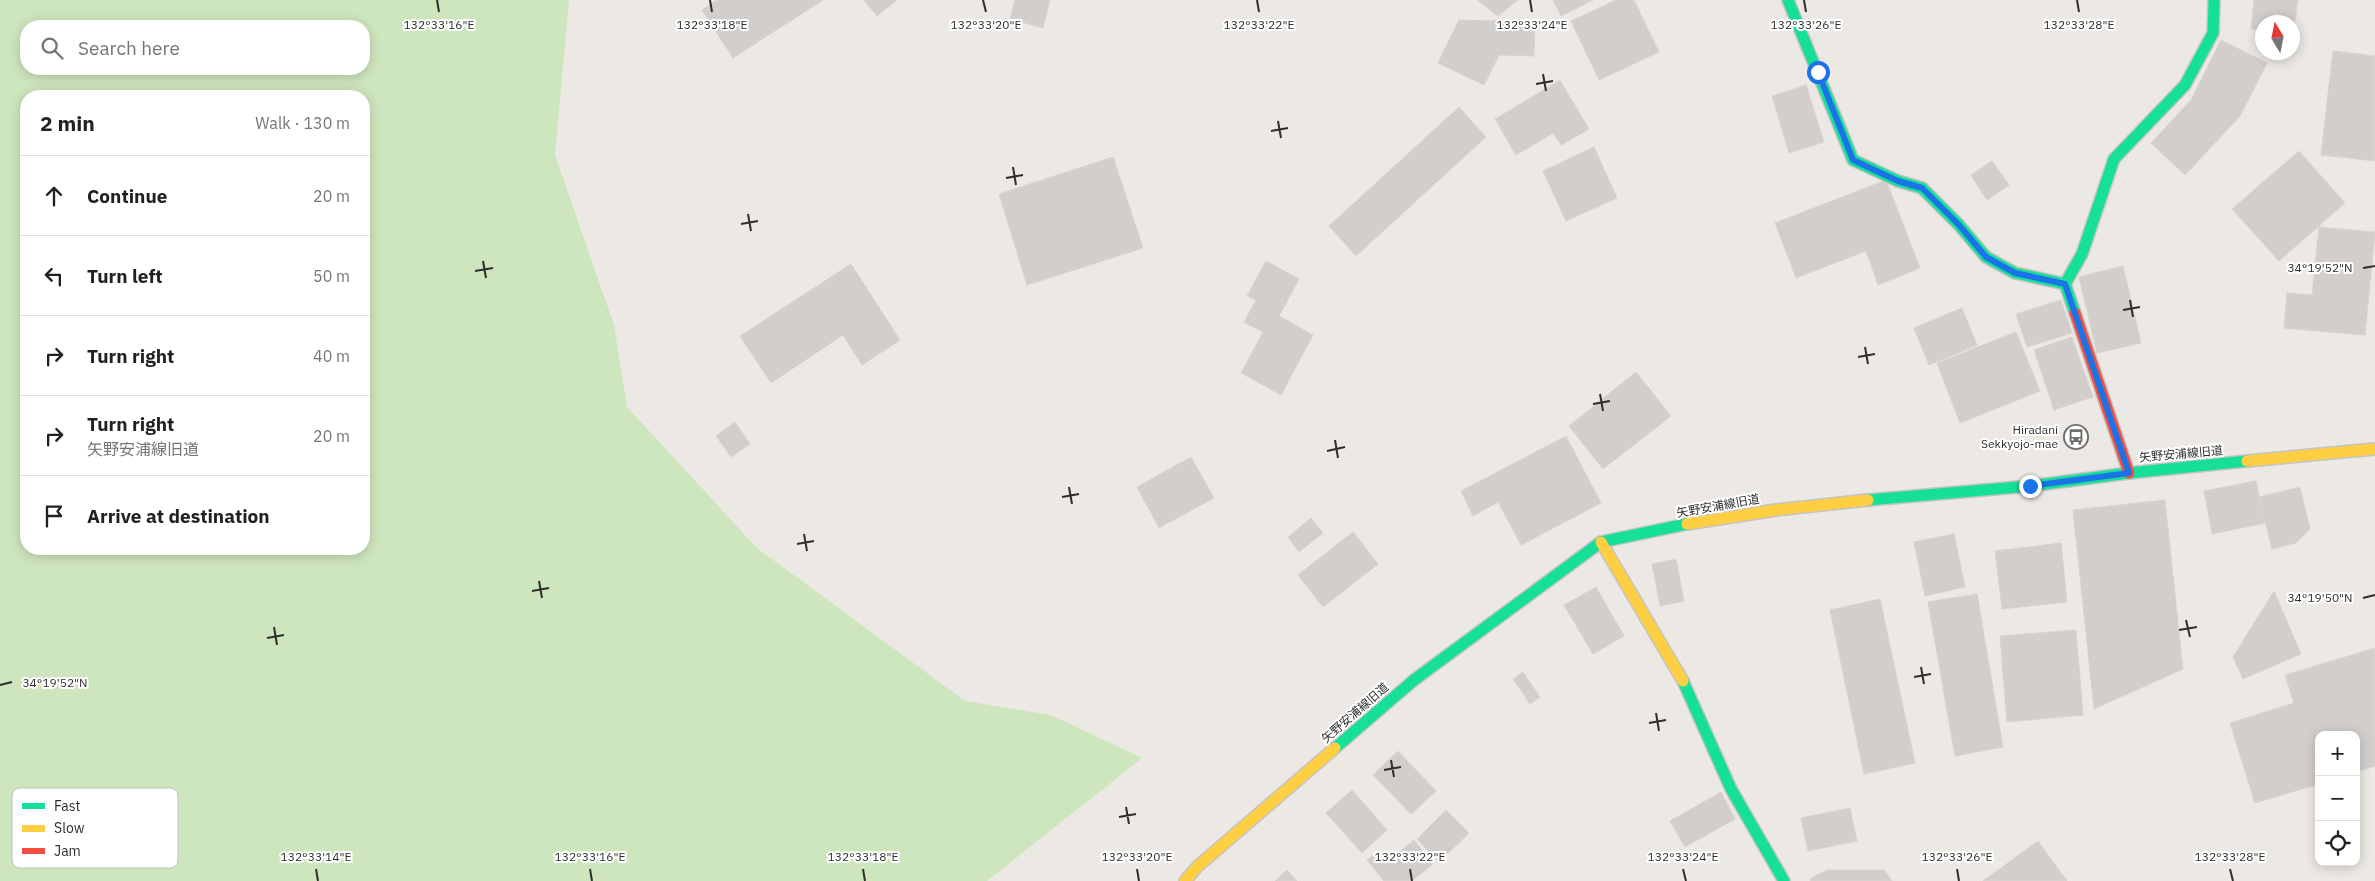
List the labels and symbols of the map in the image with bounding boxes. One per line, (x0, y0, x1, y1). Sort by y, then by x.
north arrow (2255, 15, 2300, 60)
text: 132°33'16"E (404, 17, 474, 32)
text: 132°33'18"E (677, 17, 747, 32)
text: 132°33'20"E (951, 17, 1021, 32)
text: 132°33'22"E (1224, 17, 1294, 32)
text: 132°33'24"E (1497, 17, 1567, 32)
text: 132°33'26"E (1771, 17, 1841, 32)
text: 132°33'28"E (2044, 17, 2114, 32)
route start (1807, 61, 1830, 84)
text: 34°19'52"N (2287, 260, 2353, 275)
place label: Hiradani Sekkyojo-mae (1981, 422, 2058, 451)
bus stop icon: Hiradani Sekkyojo-mae (2063, 424, 2089, 450)
street label: 矢野安浦線旧道 (2138, 442, 2223, 465)
route end (2019, 475, 2042, 498)
street label: 矢野安浦線旧道 (1675, 491, 1761, 520)
text: 34°19'50"N (2287, 590, 2353, 605)
text: 34°19'52"N (22, 675, 88, 690)
street label: 矢野安浦線旧道 (1318, 679, 1391, 746)
legend (12, 788, 178, 868)
text: Fast (54, 797, 80, 815)
text: Slow (54, 819, 85, 837)
text: Jam (54, 842, 81, 860)
text: 132°33'14"E (281, 849, 351, 864)
text: 132°33'16"E (555, 849, 625, 864)
text: 132°33'18"E (828, 849, 898, 864)
text: 132°33'20"E (1102, 849, 1172, 864)
text: 132°33'22"E (1375, 849, 1445, 864)
text: 132°33'24"E (1648, 849, 1718, 864)
text: 132°33'26"E (1922, 849, 1992, 864)
text: 132°33'28"E (2195, 849, 2265, 864)

